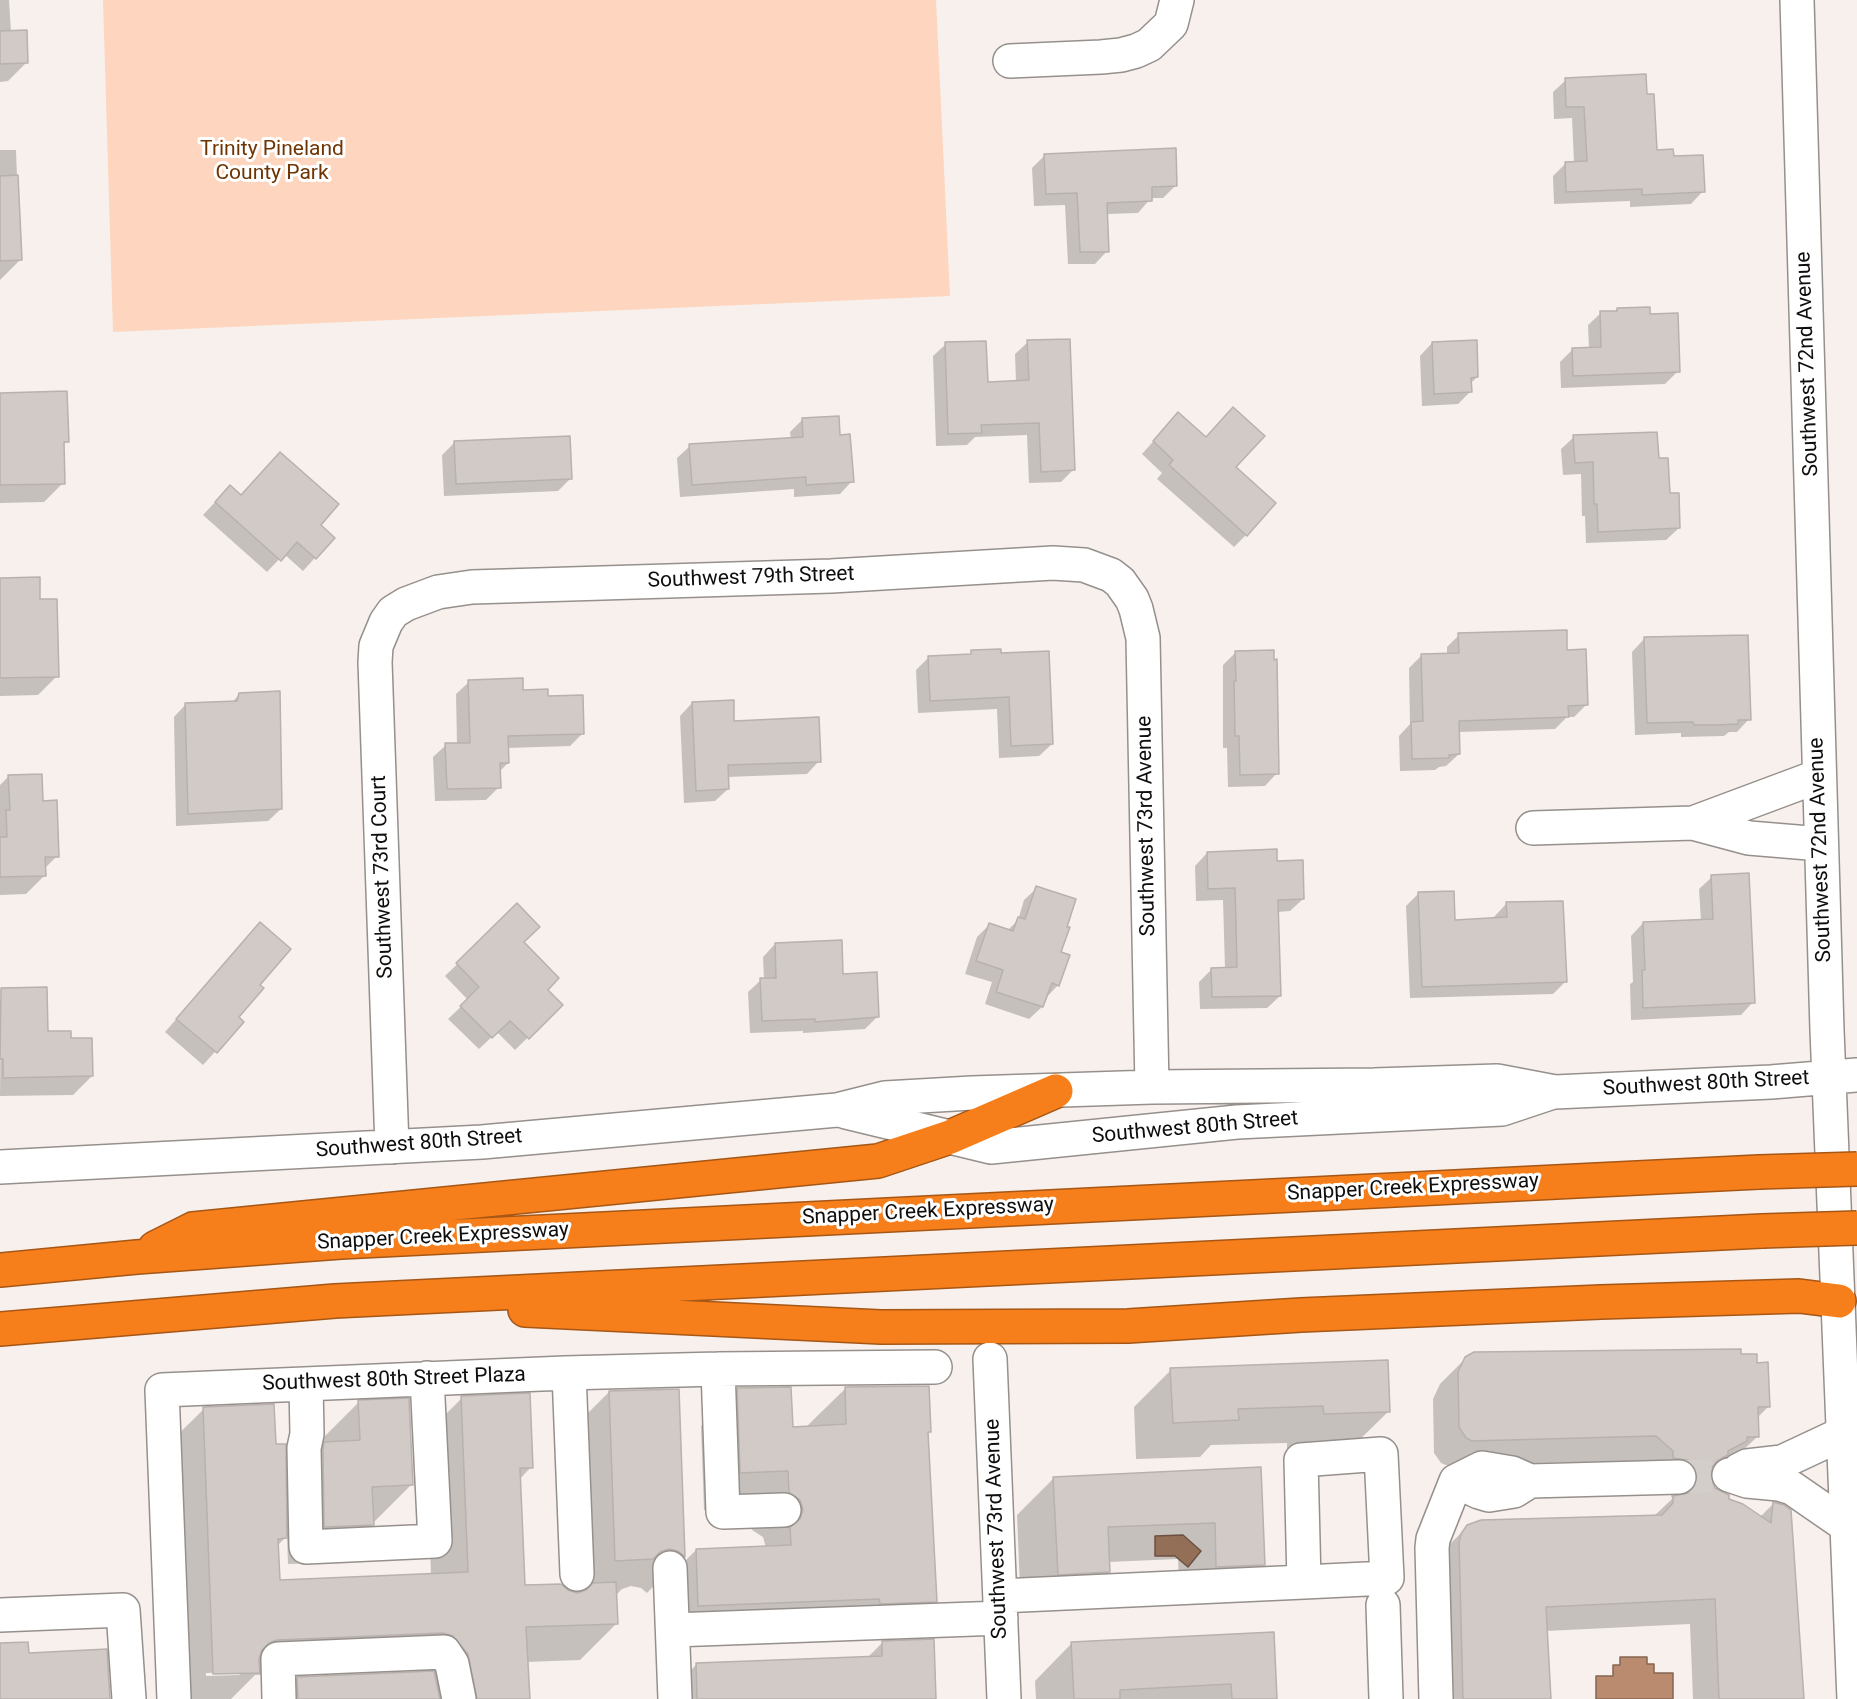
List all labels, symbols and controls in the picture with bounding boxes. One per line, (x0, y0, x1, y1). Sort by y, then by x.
park label: Trinity Pineland County Park (200, 137, 344, 187)
street label: Southwest 72nd Avenue (1791, 251, 1825, 477)
street label: Southwest 79th Street (647, 562, 855, 594)
street label: Southwest 73rd Avenue (1132, 716, 1162, 936)
street label: Southwest 72nd Avenue (1804, 737, 1838, 963)
street label: Southwest 73rd Court (367, 775, 399, 979)
street label: Southwest 80th Street (1602, 1066, 1810, 1102)
street label: Southwest 80th Street (1091, 1106, 1299, 1150)
street label: Southwest 80th Street (315, 1124, 523, 1164)
street label: Snapper Creek Expressway (1286, 1169, 1540, 1207)
street label: Snapper Creek Expressway (801, 1193, 1055, 1231)
street label: Snapper Creek Expressway (316, 1218, 570, 1256)
street label: Southwest 80th Street Plaza (262, 1363, 526, 1397)
street label: Southwest 73rd Avenue (981, 1418, 1013, 1640)

